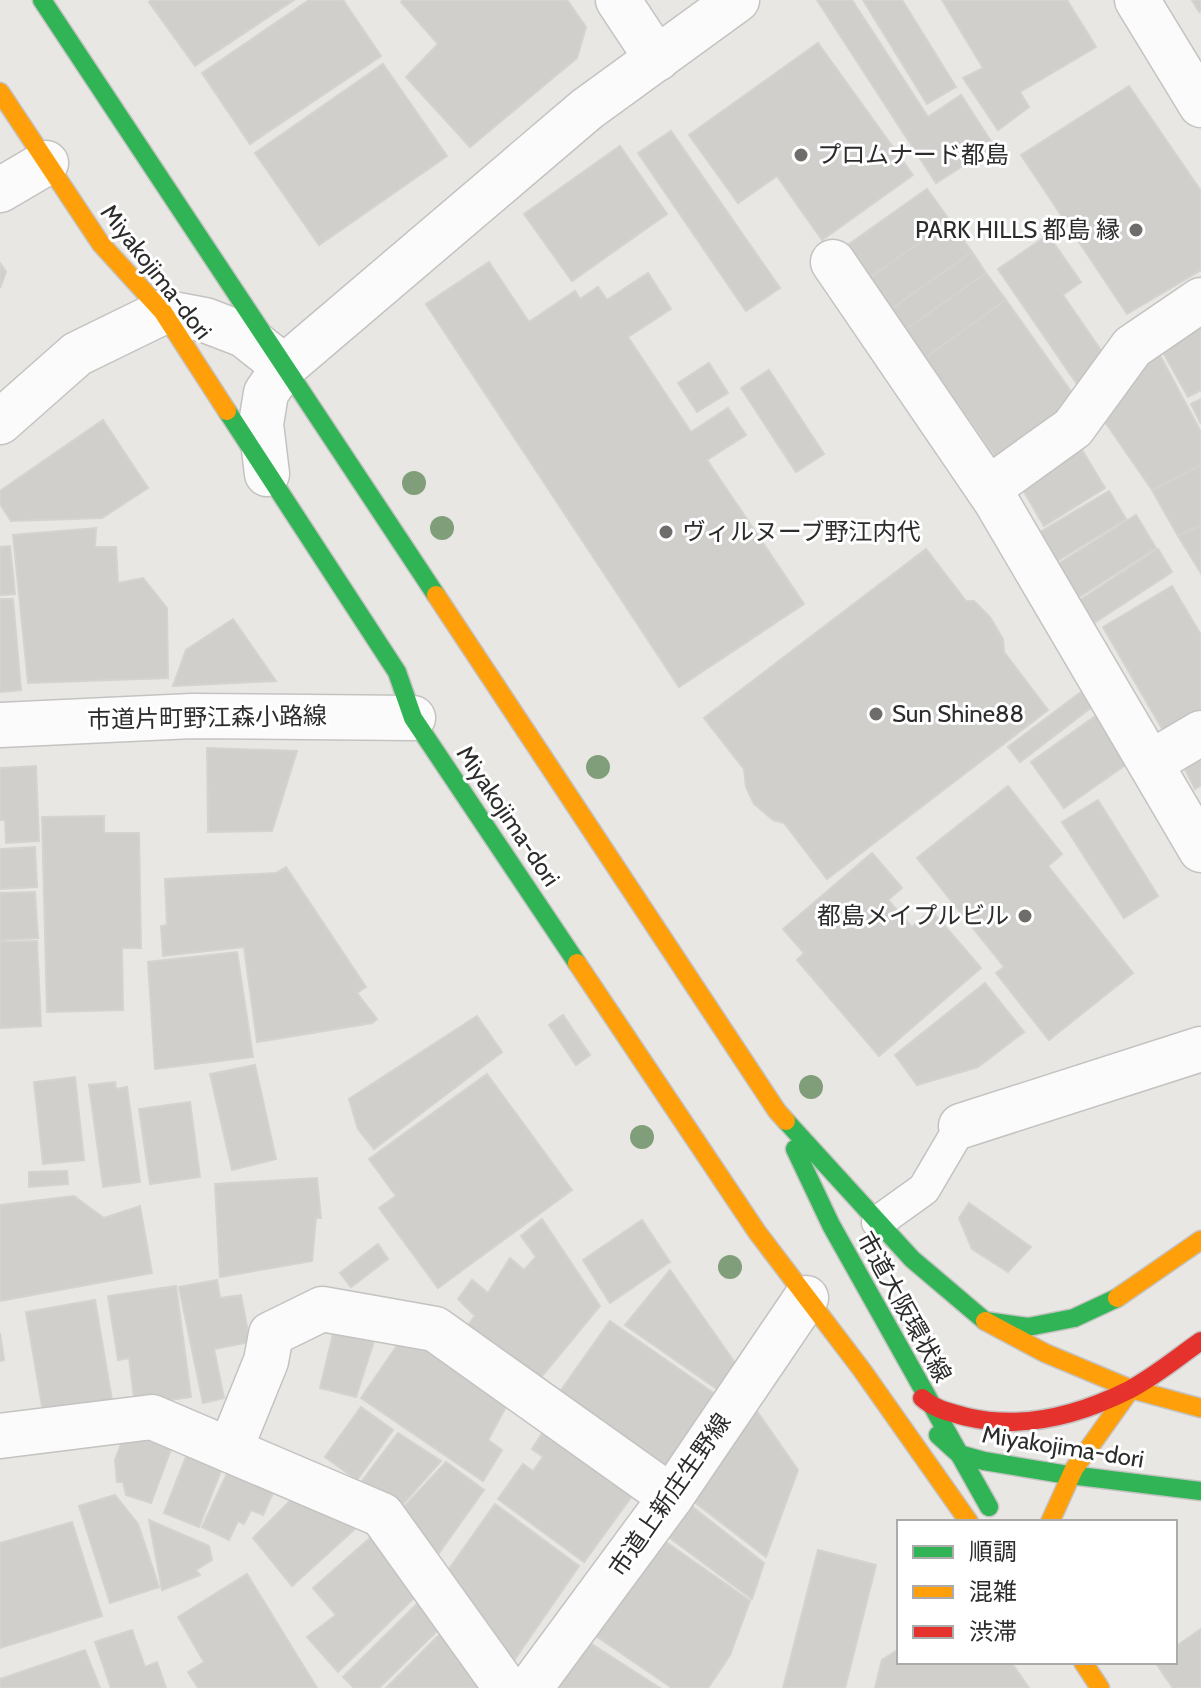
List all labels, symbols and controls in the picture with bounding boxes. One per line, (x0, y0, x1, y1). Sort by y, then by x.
place label: プロムナード都島 (817, 140, 1009, 169)
marker: プロムナード都島 (792, 146, 810, 164)
street label: Miyakojima-dori (95, 198, 218, 345)
place label: PARK HILLS 都島 縁 (915, 215, 1120, 244)
marker: PARK HILLS 都島 縁 (1127, 221, 1145, 239)
place label: ヴィルヌーブ野江内代 (682, 517, 921, 546)
marker: ヴィルヌーブ野江内代 (657, 523, 675, 541)
place label: Sun Shine88 (892, 699, 1024, 728)
street label: 市道片町野江森小路線 (87, 701, 327, 734)
marker: Sun Shine88 (867, 705, 885, 723)
street label: Miyakojima-dori (451, 740, 566, 892)
place label: 都島メイプルビル (817, 901, 1009, 930)
marker: 都島メイプルビル (1016, 907, 1034, 925)
street label: 市道大阪環状線 (851, 1226, 958, 1387)
street label: 市道上新庄生野線 (603, 1408, 737, 1582)
street label: Miyakojima-dori (980, 1419, 1146, 1474)
legend (897, 1520, 1177, 1664)
text: 順調 (969, 1537, 1017, 1566)
text: 混雑 (969, 1577, 1017, 1606)
text: 渋滞 (969, 1617, 1017, 1646)

